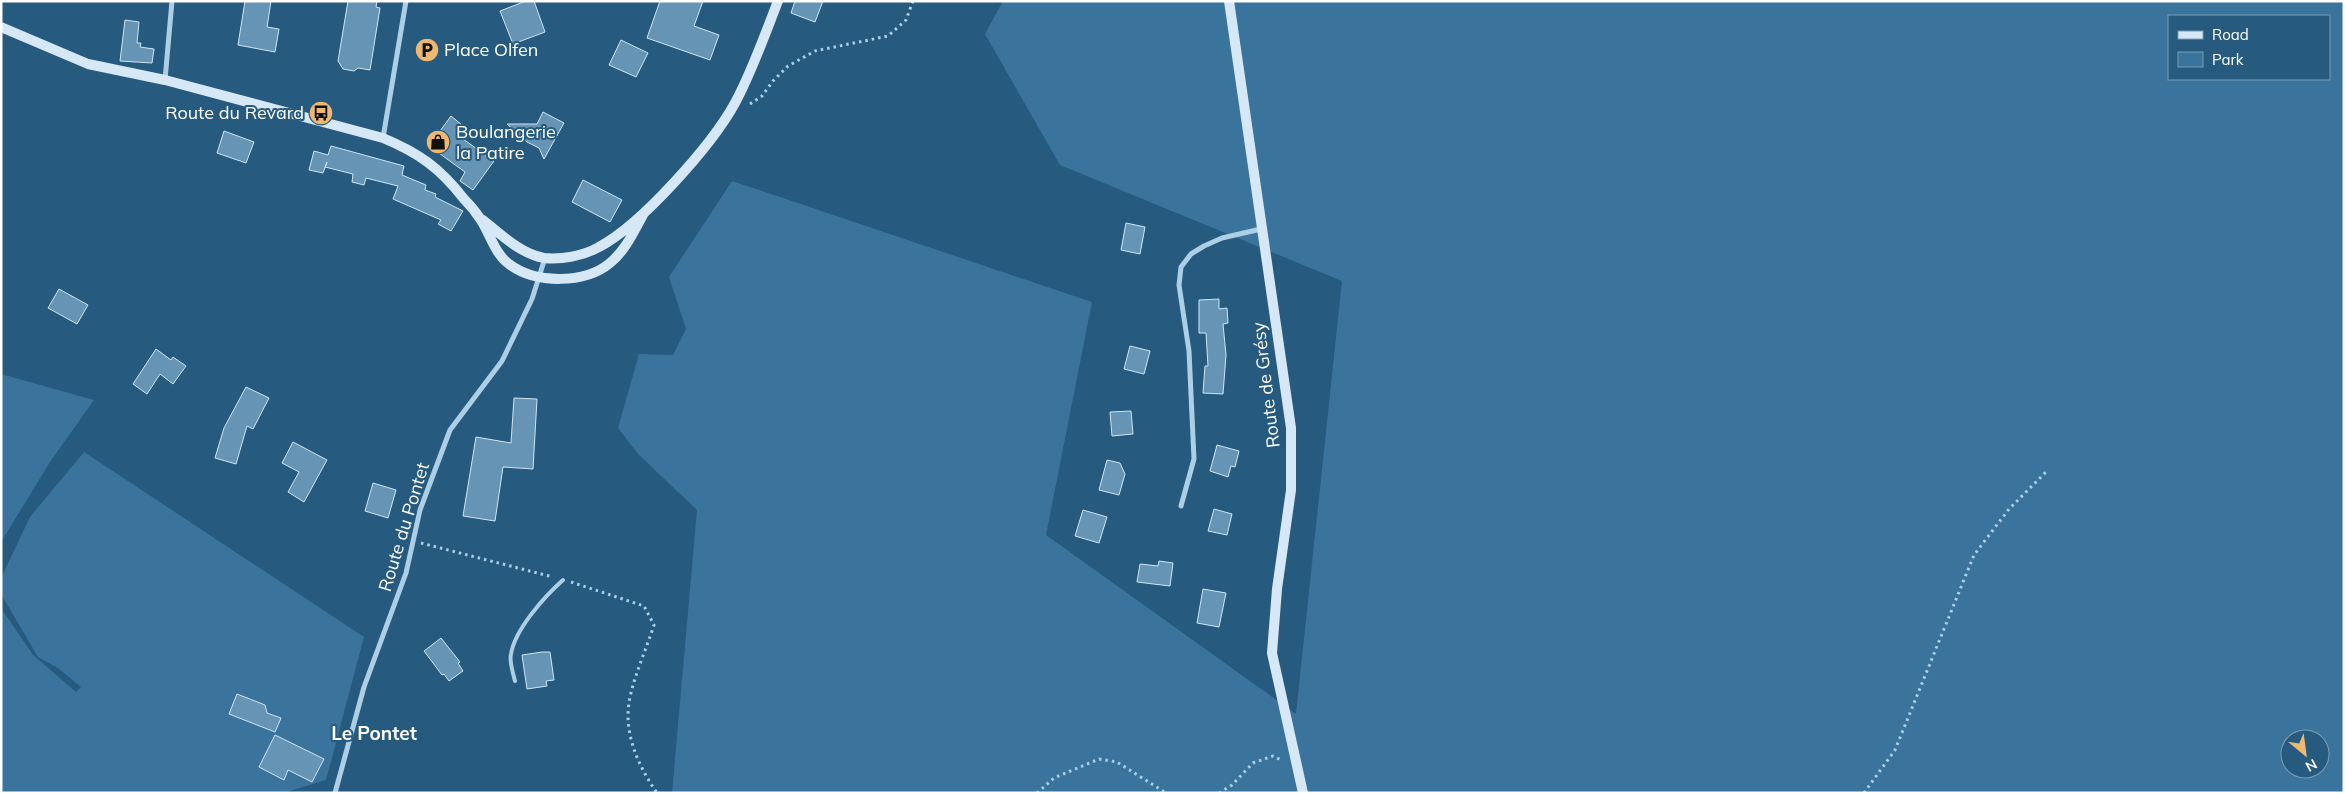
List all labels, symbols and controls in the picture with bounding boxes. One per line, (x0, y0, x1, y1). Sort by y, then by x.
legend (2168, 15, 2330, 80)
text: Road (2212, 25, 2249, 44)
parking icon: Place Olfen (414, 37, 440, 63)
place label: Place Olfen (444, 38, 538, 61)
text: Park (2212, 50, 2244, 69)
bus stop icon: Route du Revard (308, 100, 334, 126)
place label: Route du Revard (165, 101, 304, 124)
place label: Boulangerie la Patire (456, 120, 556, 164)
shop icon: Boulangerie la Patire (425, 129, 451, 155)
street label: Route de Grésy (1246, 320, 1285, 449)
street label: Route du Pontet (373, 459, 434, 594)
district label: Le Pontet (331, 721, 417, 745)
north arrow (2280, 729, 2330, 779)
text: N (2302, 755, 2320, 776)

